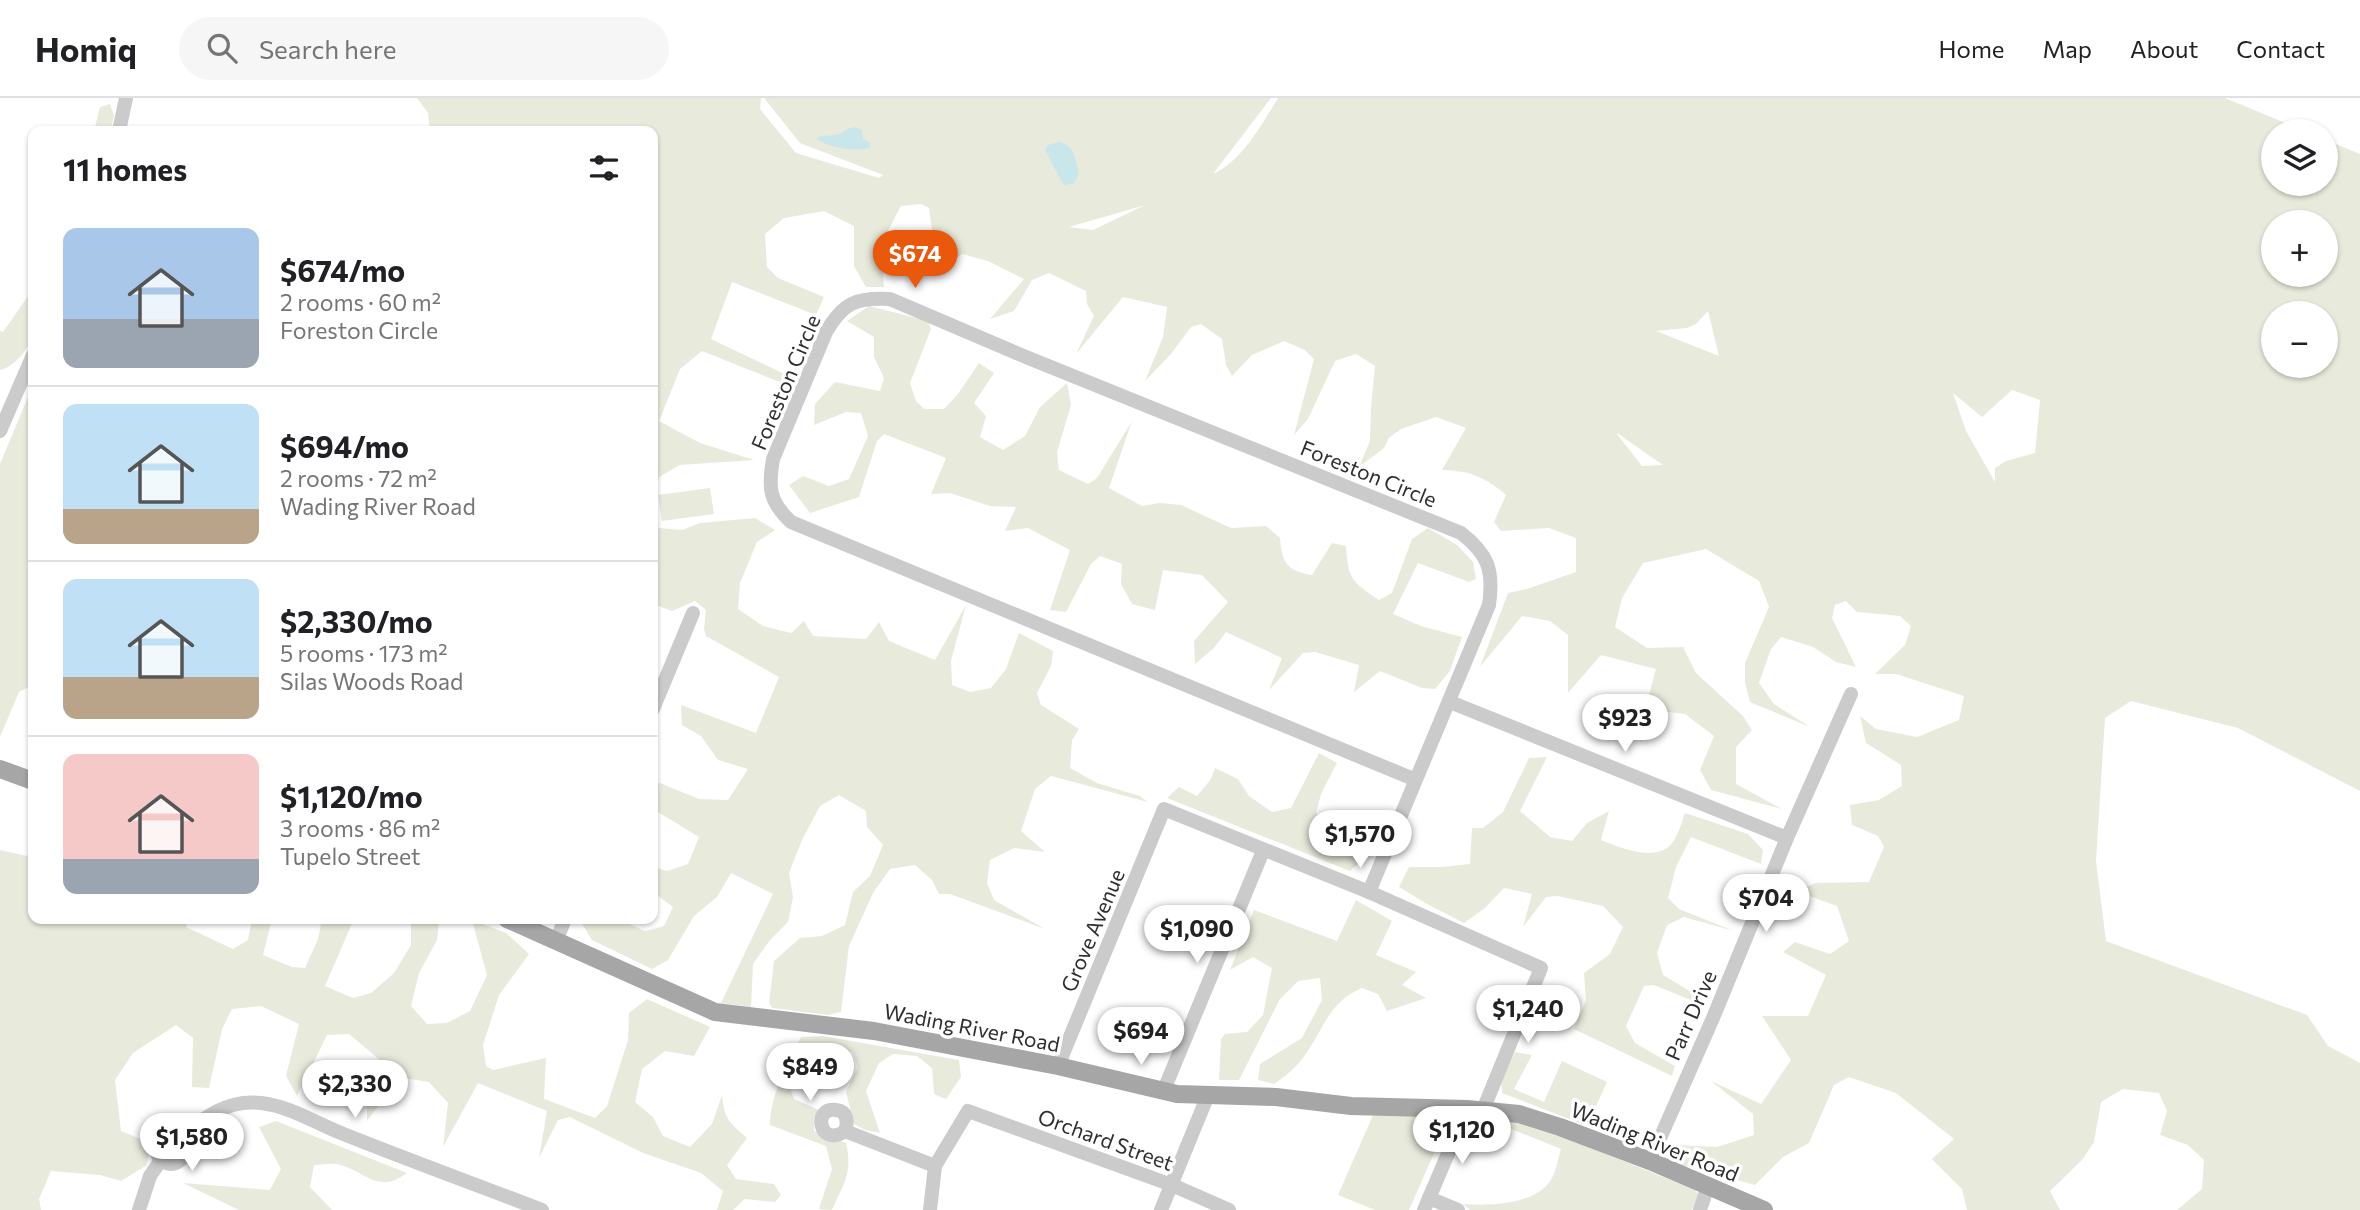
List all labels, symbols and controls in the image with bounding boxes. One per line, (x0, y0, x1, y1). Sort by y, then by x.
search box (179, 17, 669, 80)
text: Homiq (35, 28, 137, 69)
icon: search (203, 29, 241, 67)
text: Search here (259, 33, 396, 64)
text: Home (1939, 34, 2005, 63)
text: Map (2043, 34, 2092, 63)
text: About (2130, 34, 2198, 63)
text: Contact (2236, 34, 2325, 63)
map controls (2261, 119, 2338, 378)
button: layers (2261, 119, 2338, 196)
icon: filters (585, 149, 623, 187)
text: 11 homes (63, 150, 187, 187)
button: + (2261, 210, 2338, 287)
pin: $674 (874, 230, 956, 290)
text: $674 (889, 239, 941, 267)
text: $674/mo (280, 251, 405, 288)
icon: home (119, 256, 203, 340)
text: 2 rooms · 60 m² (280, 288, 441, 316)
button: − (2261, 301, 2338, 378)
street label: Foreston Circle (745, 311, 825, 453)
text: Foreston Circle (280, 316, 438, 344)
text: $694/mo (280, 427, 409, 464)
icon: home (119, 432, 203, 516)
street label: Foreston Circle (1297, 434, 1441, 512)
text: 2 rooms · 72 m² (280, 464, 437, 492)
text: Wading River Road (280, 492, 476, 520)
text: $2,330/mo (280, 602, 433, 639)
icon: home (119, 607, 203, 691)
text: 5 rooms · 173 m² (280, 639, 447, 667)
text: Silas Woods Road (280, 667, 463, 695)
pin: $923 (1584, 694, 1666, 754)
text: $923 (1598, 703, 1652, 731)
text: $1,120/mo (280, 777, 423, 814)
icon: home (119, 782, 203, 866)
pin: $1,570 (1303, 810, 1417, 870)
text: 3 rooms · 86 m² (280, 814, 440, 842)
text: $1,570 (1325, 819, 1395, 847)
text: Tupelo Street (280, 842, 420, 870)
street label: Grove Avenue (1055, 865, 1129, 995)
pin: $704 (1725, 874, 1807, 934)
text: $704 (1738, 883, 1794, 911)
pin: $1,090 (1140, 906, 1254, 965)
text: $1,090 (1160, 914, 1234, 942)
street label: Parr Drive (1659, 966, 1721, 1064)
pin: $1,240 (1471, 986, 1585, 1045)
text: $1,240 (1492, 994, 1564, 1022)
street label: Wading River Road (882, 998, 1062, 1056)
pin: $694 (1100, 1007, 1182, 1067)
text: $694 (1113, 1016, 1169, 1044)
pin: $849 (769, 1044, 851, 1103)
text: $849 (782, 1052, 838, 1080)
pin: $2,330 (298, 1060, 412, 1120)
text: $2,330 (318, 1069, 392, 1097)
street label: Wading River Road (1567, 1096, 1743, 1186)
street label: Orchard Street (1035, 1103, 1177, 1175)
pin: $1,120 (1405, 1107, 1519, 1166)
pin: $1,580 (135, 1114, 249, 1173)
text: $1,120 (1429, 1115, 1495, 1143)
text: $1,580 (156, 1122, 228, 1150)

